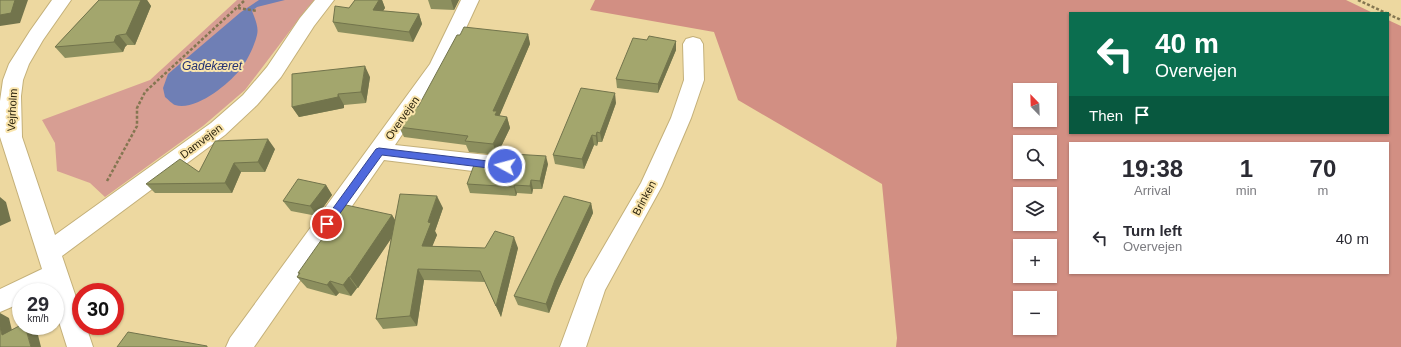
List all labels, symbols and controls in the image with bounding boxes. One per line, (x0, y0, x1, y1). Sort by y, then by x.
icon: left (1089, 28, 1141, 80)
text: 40 m (1155, 28, 1219, 59)
water label: Gadekæret (182, 59, 243, 73)
text: Overvejen (1155, 61, 1237, 81)
north arrow (1013, 83, 1057, 127)
map controls (1013, 83, 1057, 335)
street label: Vejrholm (5, 88, 19, 132)
street label: Overvejen (383, 94, 421, 142)
icon: arrive (1131, 104, 1153, 126)
text: Then (1089, 107, 1123, 124)
street label: Damvejen (178, 121, 224, 161)
button: search (1013, 135, 1057, 179)
position arrow (484, 145, 526, 187)
text: 19:38 (1122, 155, 1183, 182)
text: 1 (1240, 155, 1253, 182)
text: 70 (1310, 155, 1336, 182)
street label: Brinken (630, 179, 658, 217)
text: Arrival (1134, 183, 1171, 198)
text: min (1236, 183, 1257, 198)
text: m (1317, 183, 1328, 198)
button: layers (1013, 187, 1057, 231)
pin (310, 207, 344, 241)
icon: arrive (316, 213, 338, 235)
text: Turn left (1123, 222, 1182, 239)
icon: left (1089, 227, 1111, 249)
text: 40 m (1336, 230, 1369, 247)
button: + (1013, 239, 1057, 283)
text: Overvejen (1123, 239, 1182, 254)
speed limit sign: 30 (72, 283, 124, 335)
button: − (1013, 291, 1057, 335)
text: 29 (27, 293, 49, 315)
text: km/h (27, 313, 49, 324)

